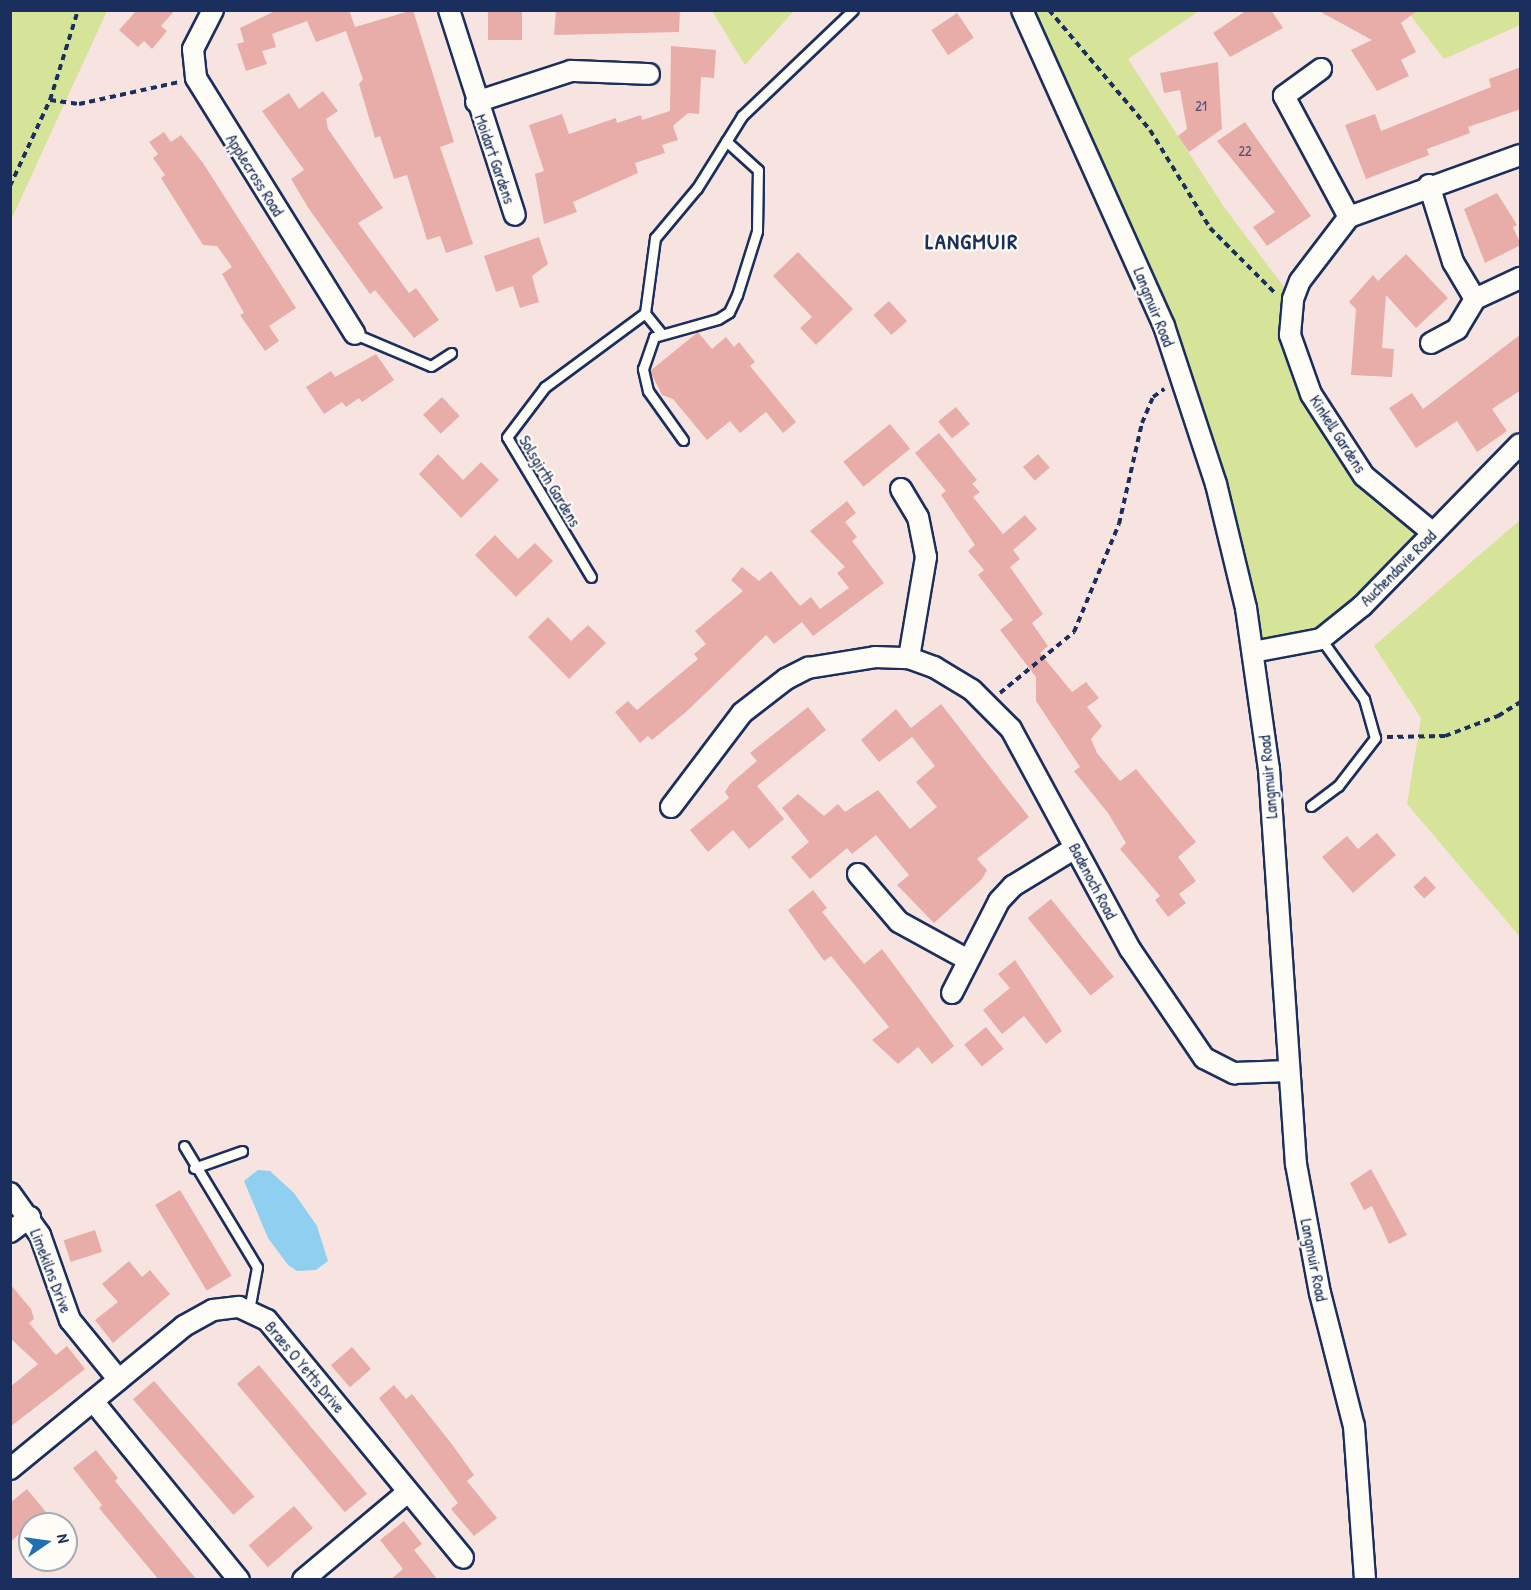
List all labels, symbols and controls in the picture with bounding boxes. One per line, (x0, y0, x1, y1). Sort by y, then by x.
house number: 21 (1195, 98, 1207, 114)
street label: Moidart Gardens (471, 112, 519, 206)
street label: Applecross Road (222, 130, 288, 220)
house number: 22 (1238, 143, 1252, 159)
district label: LANGMUIR (925, 229, 1019, 255)
street label: Langmuir Road (1129, 265, 1179, 349)
street label: Kinkell Gardens (1306, 392, 1370, 476)
street label: Solsgirth Gardens (515, 432, 585, 530)
street label: Auchendavie Road (1356, 526, 1440, 610)
street label: Langmuir Road (1255, 735, 1281, 819)
street label: Badenoch Road (1065, 840, 1121, 922)
street label: Langmuir Road (1297, 1217, 1331, 1303)
street label: Limekilns Drive (26, 1226, 76, 1316)
street label: Braes O Yetts Drive (261, 1317, 349, 1417)
north arrow (18, 1512, 78, 1572)
text: N (52, 1532, 75, 1545)

